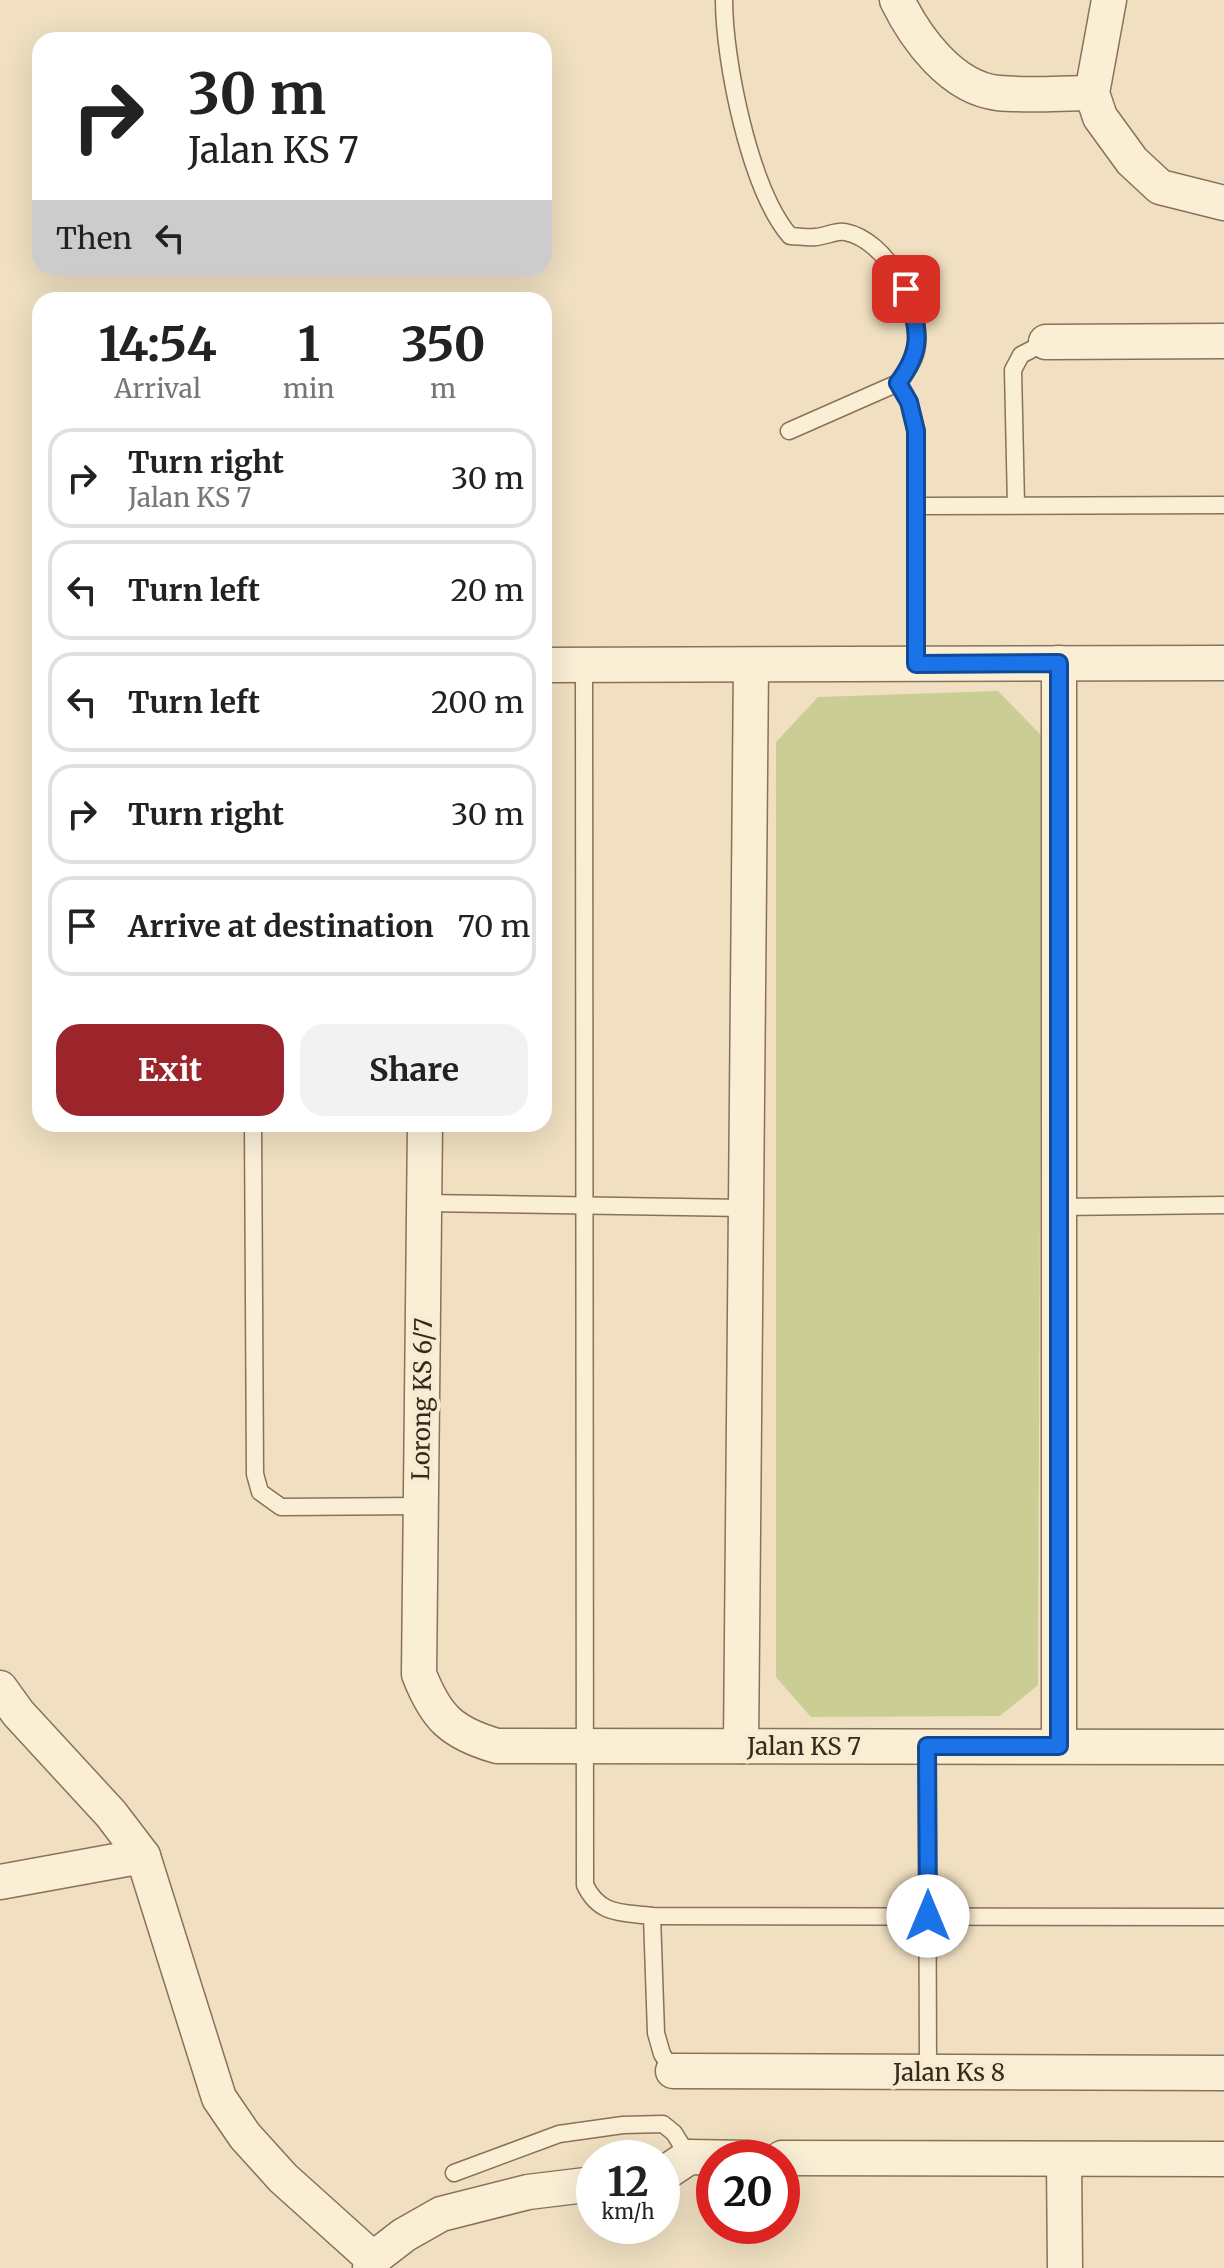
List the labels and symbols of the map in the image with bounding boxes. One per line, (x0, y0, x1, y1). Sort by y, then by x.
pin (872, 255, 940, 323)
street label: Lorong KS 6/7 (405, 1317, 439, 1481)
street label: Jalan KS 7 (746, 1731, 861, 1762)
position arrow (886, 1874, 970, 1958)
street label: Jalan Ks 8 (892, 2057, 1005, 2088)
speed limit sign: 20 (696, 2140, 800, 2244)

